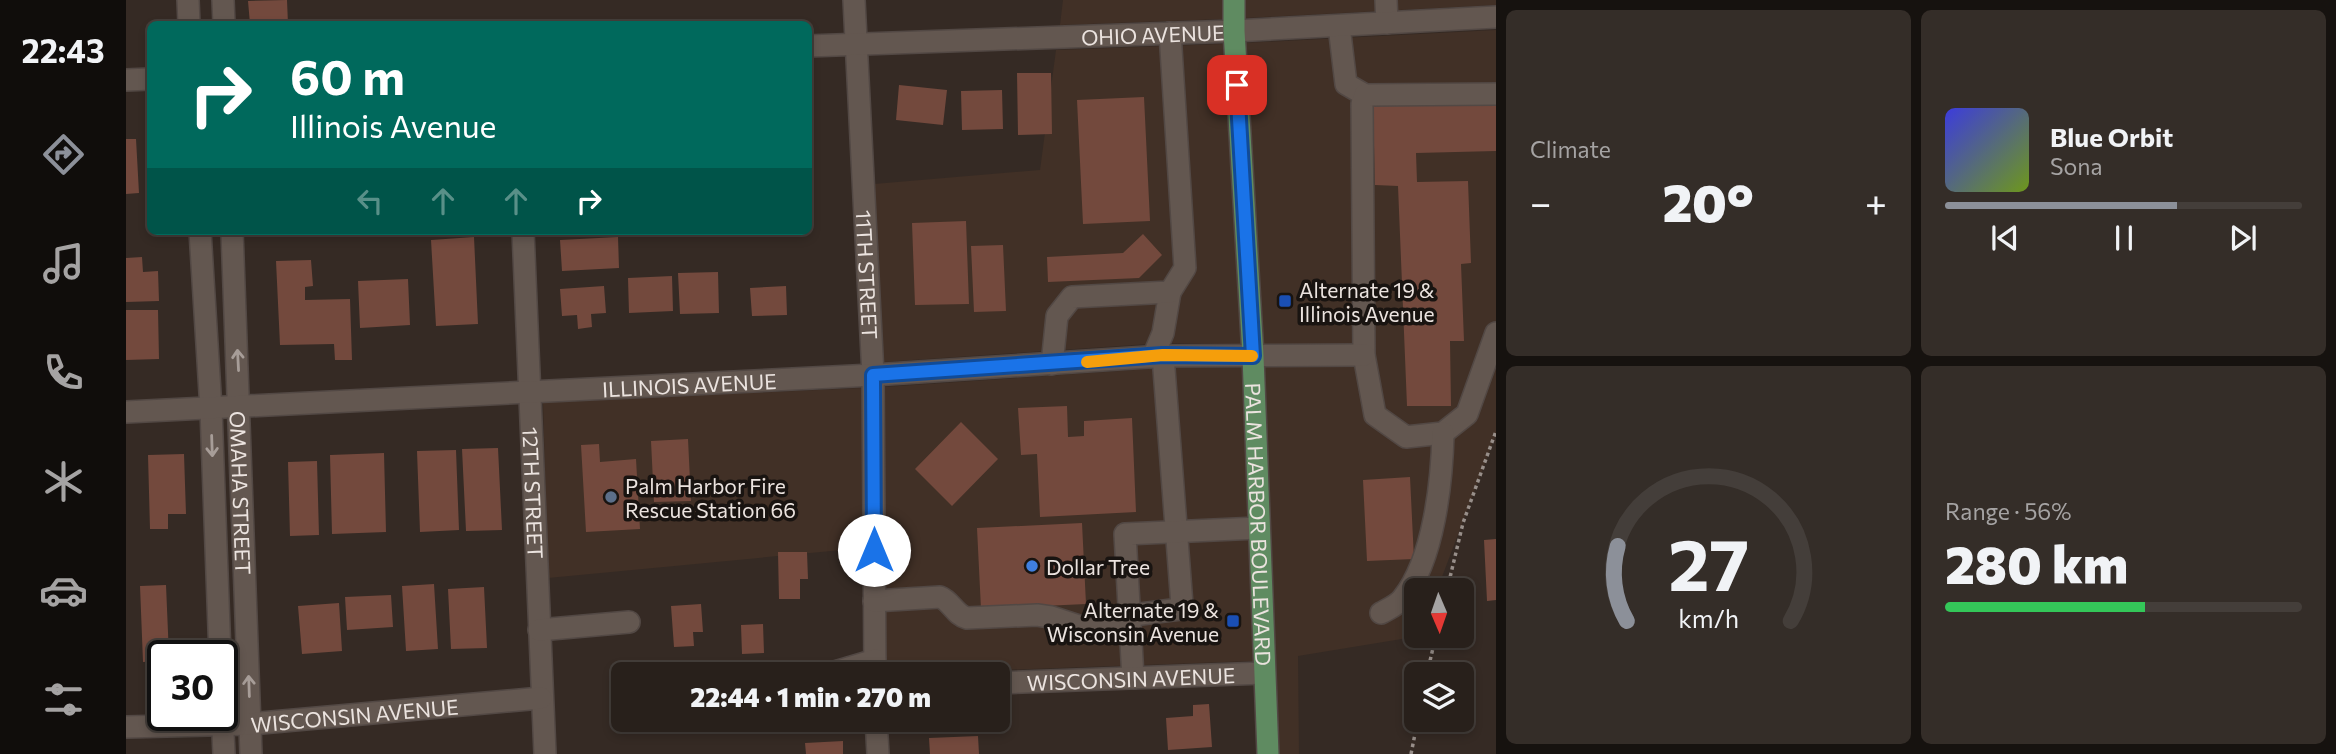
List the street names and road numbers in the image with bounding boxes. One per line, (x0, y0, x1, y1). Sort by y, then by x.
street label: OHIO AVENUE (1081, 19, 1225, 49)
street label: 11TH STREET (852, 209, 884, 340)
street label: ILLINOIS AVENUE (602, 367, 777, 401)
street label: PALM HARBOR BOULEVARD (1242, 382, 1277, 666)
street label: OMAHA STREET (226, 411, 257, 575)
street label: 12TH STREET (519, 426, 549, 559)
street label: WISCONSIN AVENUE (1026, 662, 1236, 694)
street label: WISCONSIN AVENUE (250, 693, 460, 736)

